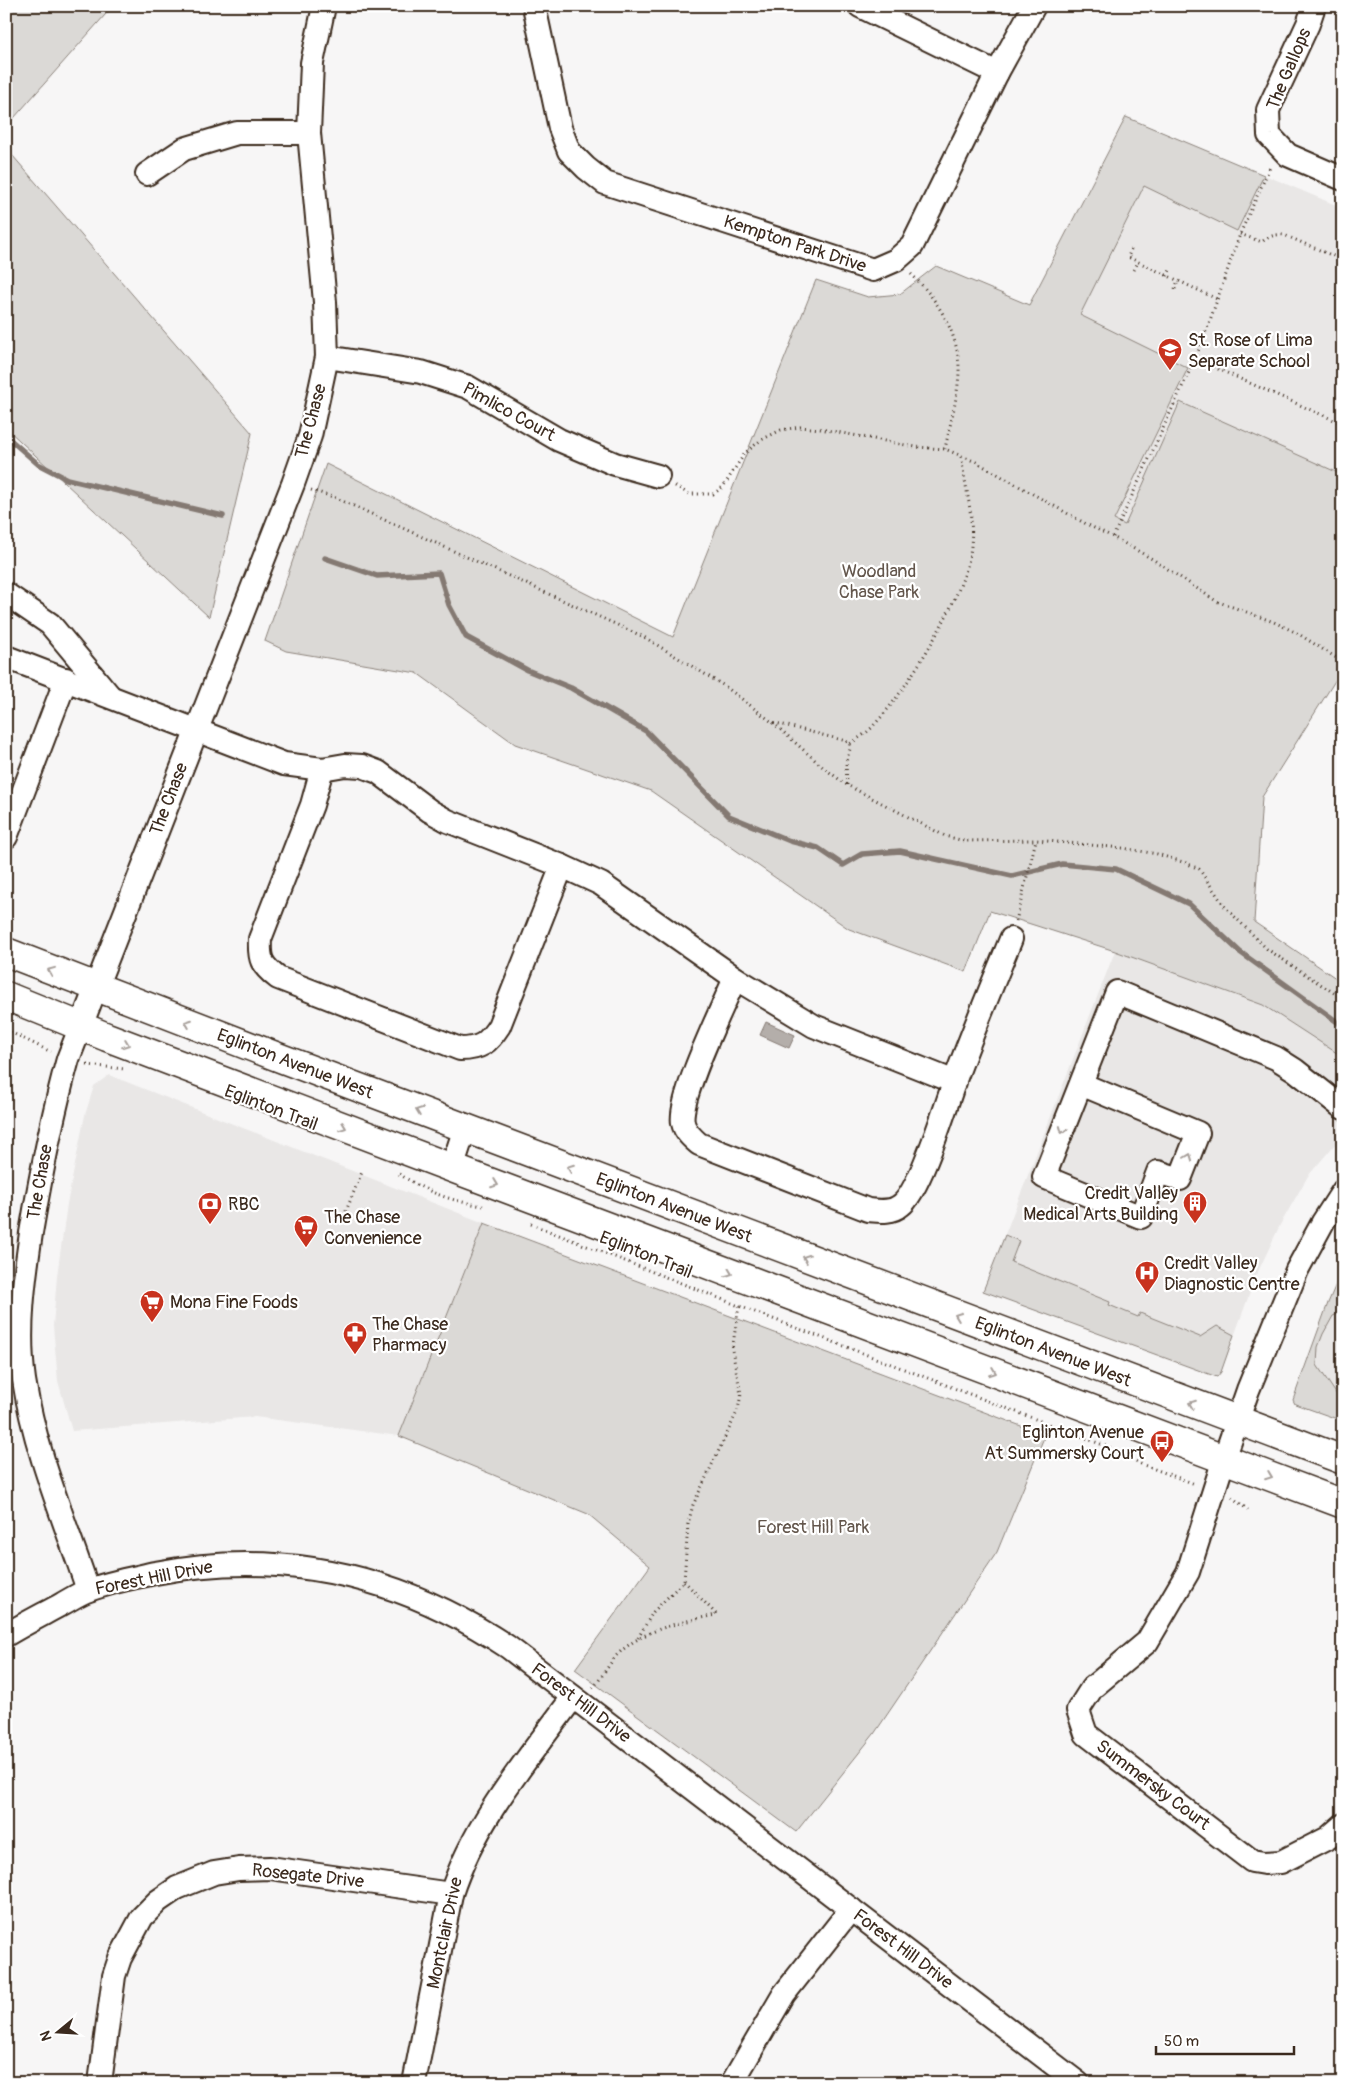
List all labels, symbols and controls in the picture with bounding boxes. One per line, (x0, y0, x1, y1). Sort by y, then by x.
street label: The Gallops (1262, 25, 1316, 113)
street label: Kempton Park Drive (721, 210, 869, 278)
place label: St. Rose of Lima Separate School (1188, 329, 1313, 373)
school or university icon: St. Rose of Lima Separate School (1157, 337, 1183, 371)
street label: Pimlico Court (459, 377, 560, 447)
street label: The Chase (290, 381, 332, 461)
park label: Woodland Chase Park (839, 560, 920, 604)
street label: The Chase (145, 759, 193, 839)
one-way arrow (47, 966, 56, 977)
one-way arrow (185, 1019, 193, 1029)
street label: Eglinton Avenue West (214, 1024, 377, 1105)
one-way arrow (121, 1038, 130, 1048)
street label: Eglinton Trail (221, 1080, 321, 1136)
one-way arrow (415, 1107, 424, 1117)
one-way arrow (339, 1121, 347, 1131)
one-way arrow (1059, 1125, 1069, 1134)
street label: The Chase (22, 1142, 58, 1221)
one-way arrow (1182, 1153, 1193, 1162)
one-way arrow (566, 1164, 575, 1174)
street label: Eglinton Avenue West (593, 1168, 756, 1249)
one-way arrow (491, 1179, 499, 1189)
place label: Credit Valley Medical Arts Building (1023, 1182, 1178, 1226)
building icon: Credit Valley Medical Arts Building (1182, 1190, 1208, 1224)
bank icon: RBC (197, 1191, 223, 1225)
place label: RBC (228, 1193, 260, 1216)
place label: The Chase Convenience (324, 1206, 422, 1250)
supermarket icon: The Chase Convenience (293, 1214, 319, 1248)
street label: Eglinton Trail (596, 1226, 696, 1284)
place label: Credit Valley Diagnostic Centre (1164, 1252, 1300, 1296)
one-way arrow (803, 1254, 811, 1264)
hospital icon: Credit Valley Diagnostic Centre (1134, 1260, 1160, 1294)
one-way arrow (725, 1267, 733, 1277)
supermarket icon: Mona Fine Foods (139, 1289, 165, 1323)
place label: Mona Fine Foods (170, 1291, 298, 1314)
one-way arrow (954, 1312, 963, 1322)
street label: Eglinton Avenue West (972, 1312, 1135, 1393)
place label: The Chase Pharmacy (372, 1313, 448, 1357)
pharmacy icon: The Chase Pharmacy (342, 1321, 368, 1355)
one-way arrow (989, 1366, 997, 1376)
one-way arrow (1188, 1400, 1197, 1411)
place label: Eglinton Avenue At Summersky Court (984, 1421, 1145, 1465)
bus stop icon: Eglinton Avenue At Summersky Court (1149, 1429, 1175, 1463)
one-way arrow (1264, 1470, 1273, 1480)
park label: Forest Hill Park (757, 1516, 870, 1539)
street label: Forest Hill Drive (93, 1555, 215, 1601)
street label: Forest Hill Drive (526, 1658, 636, 1748)
street label: Summersky Court (1091, 1735, 1215, 1836)
street label: Rosegate Drive (251, 1859, 365, 1893)
street label: Montclair Drive (422, 1875, 468, 1991)
street label: Forest Hill Drive (848, 1904, 958, 1994)
north arrow (32, 2006, 82, 2056)
scale bar (1156, 2024, 1294, 2056)
text: N (37, 2029, 56, 2043)
text: 50 m (1164, 2032, 1199, 2051)

